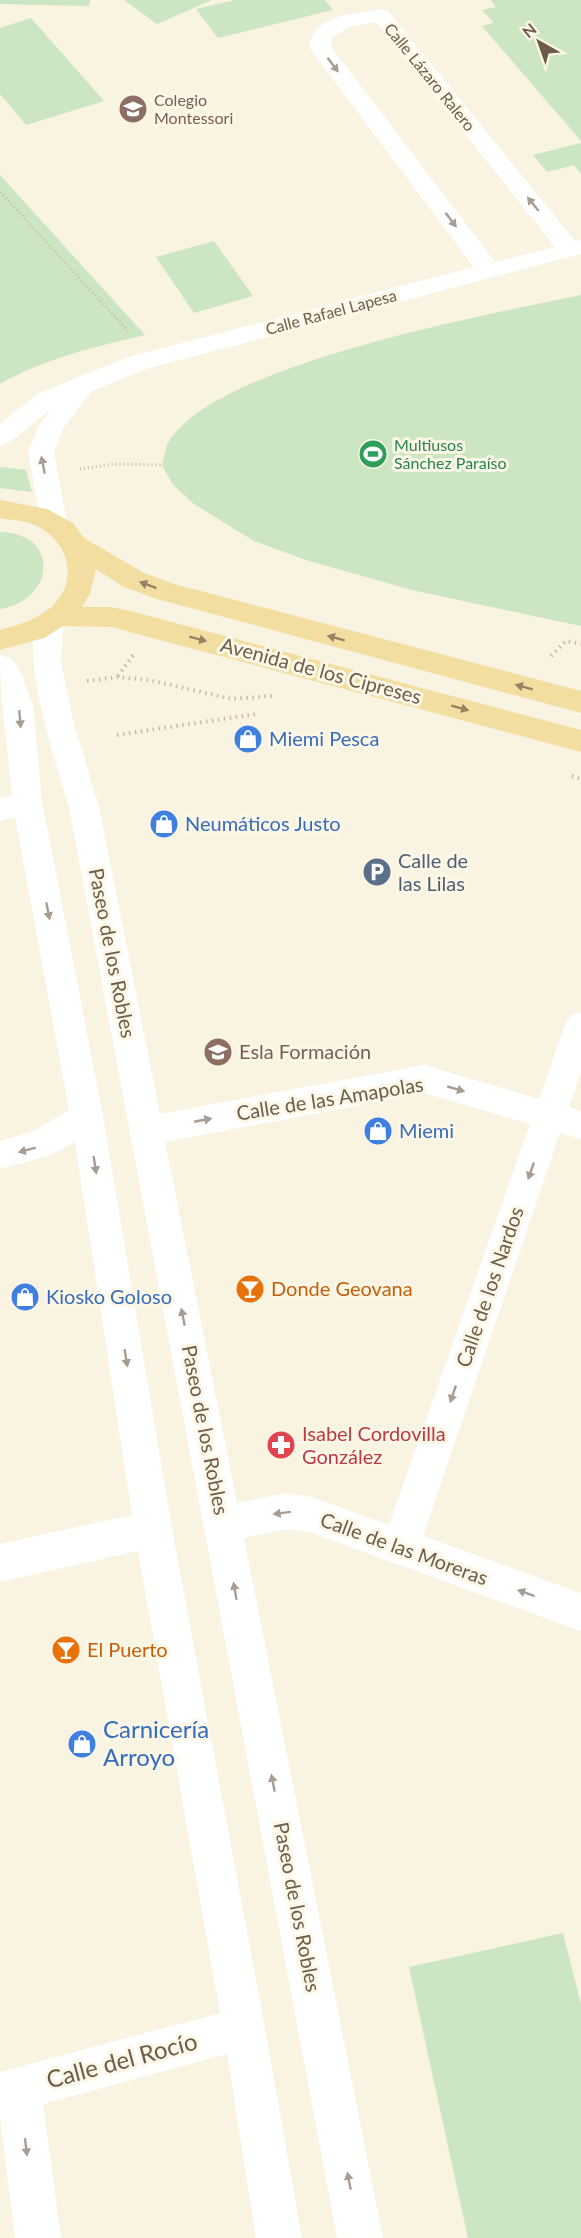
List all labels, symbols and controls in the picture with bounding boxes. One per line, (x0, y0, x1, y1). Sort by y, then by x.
north arrow (509, 12, 569, 72)
street label: Calle Lázaro Ralero (381, 19, 480, 135)
text: N (518, 19, 540, 41)
one-way arrow (327, 57, 339, 73)
place label: Colegio Montessori (154, 90, 233, 127)
school or university icon: Colegio Montessori (117, 93, 149, 125)
one-way arrow (527, 197, 539, 212)
one-way arrow (444, 213, 456, 228)
street label: Calle Rafael Lapesa (263, 285, 398, 338)
place label: Multiusos Sánchez Paraíso (394, 435, 507, 472)
sports icon: Multiusos Sánchez Paraíso (357, 438, 389, 470)
one-way arrow (38, 455, 47, 474)
one-way arrow (139, 580, 157, 589)
street label: Avenida de los Cipreses (218, 632, 424, 708)
one-way arrow (327, 633, 345, 642)
one-way arrow (189, 634, 207, 644)
one-way arrow (515, 682, 534, 692)
one-way arrow (451, 704, 469, 713)
one-way arrow (15, 709, 25, 728)
shop icon: Miemi Pesca (232, 723, 264, 755)
place label: Miemi Pesca (269, 726, 379, 750)
shop icon: Neumáticos Justo (148, 808, 180, 840)
place label: Neumáticos Justo (185, 811, 341, 835)
place label: Calle de las Lilas (398, 848, 468, 895)
parking icon: Calle de las Lilas (361, 856, 393, 888)
street label: Paseo de los Robles (85, 866, 141, 1040)
one-way arrow (44, 902, 53, 921)
school or university icon: Esla Formación (202, 1036, 234, 1068)
place label: Esla Formación (239, 1039, 371, 1063)
street label: Calle de las Amapolas (235, 1071, 425, 1125)
one-way arrow (447, 1085, 465, 1094)
one-way arrow (194, 1115, 213, 1124)
shop icon: Miemi (362, 1115, 394, 1147)
place label: Miemi (399, 1118, 454, 1142)
one-way arrow (18, 1145, 36, 1155)
one-way arrow (91, 1156, 100, 1175)
one-way arrow (525, 1162, 535, 1180)
street label: Calle de los Nardos (450, 1203, 528, 1370)
bar icon: Donde Geovana (234, 1273, 266, 1305)
place label: Donde Geovana (271, 1276, 413, 1300)
shop icon: Kiosko Goloso (9, 1281, 41, 1313)
place label: Kiosko Goloso (46, 1284, 172, 1308)
one-way arrow (178, 1308, 187, 1327)
street label: Paseo de los Robles (178, 1343, 234, 1517)
one-way arrow (122, 1348, 131, 1367)
one-way arrow (447, 1386, 457, 1404)
place label: Isabel Cordovilla González (302, 1421, 446, 1468)
pharmacy icon: Isabel Cordovilla González (265, 1429, 297, 1461)
street label: Calle de las Moreras (317, 1507, 491, 1590)
one-way arrow (272, 1508, 291, 1518)
one-way arrow (231, 1582, 240, 1601)
one-way arrow (517, 1588, 535, 1598)
bar icon: El Puerto (50, 1634, 82, 1666)
place label: El Puerto (87, 1637, 168, 1661)
place label: Carnicería Arroyo (103, 1714, 209, 1771)
shop icon: Carnicería Arroyo (66, 1728, 98, 1760)
one-way arrow (268, 1773, 277, 1792)
street label: Paseo de los Robles (270, 1820, 326, 1994)
street label: Calle del Rocío (43, 2026, 200, 2094)
one-way arrow (22, 2138, 31, 2157)
one-way arrow (344, 2171, 353, 2190)

